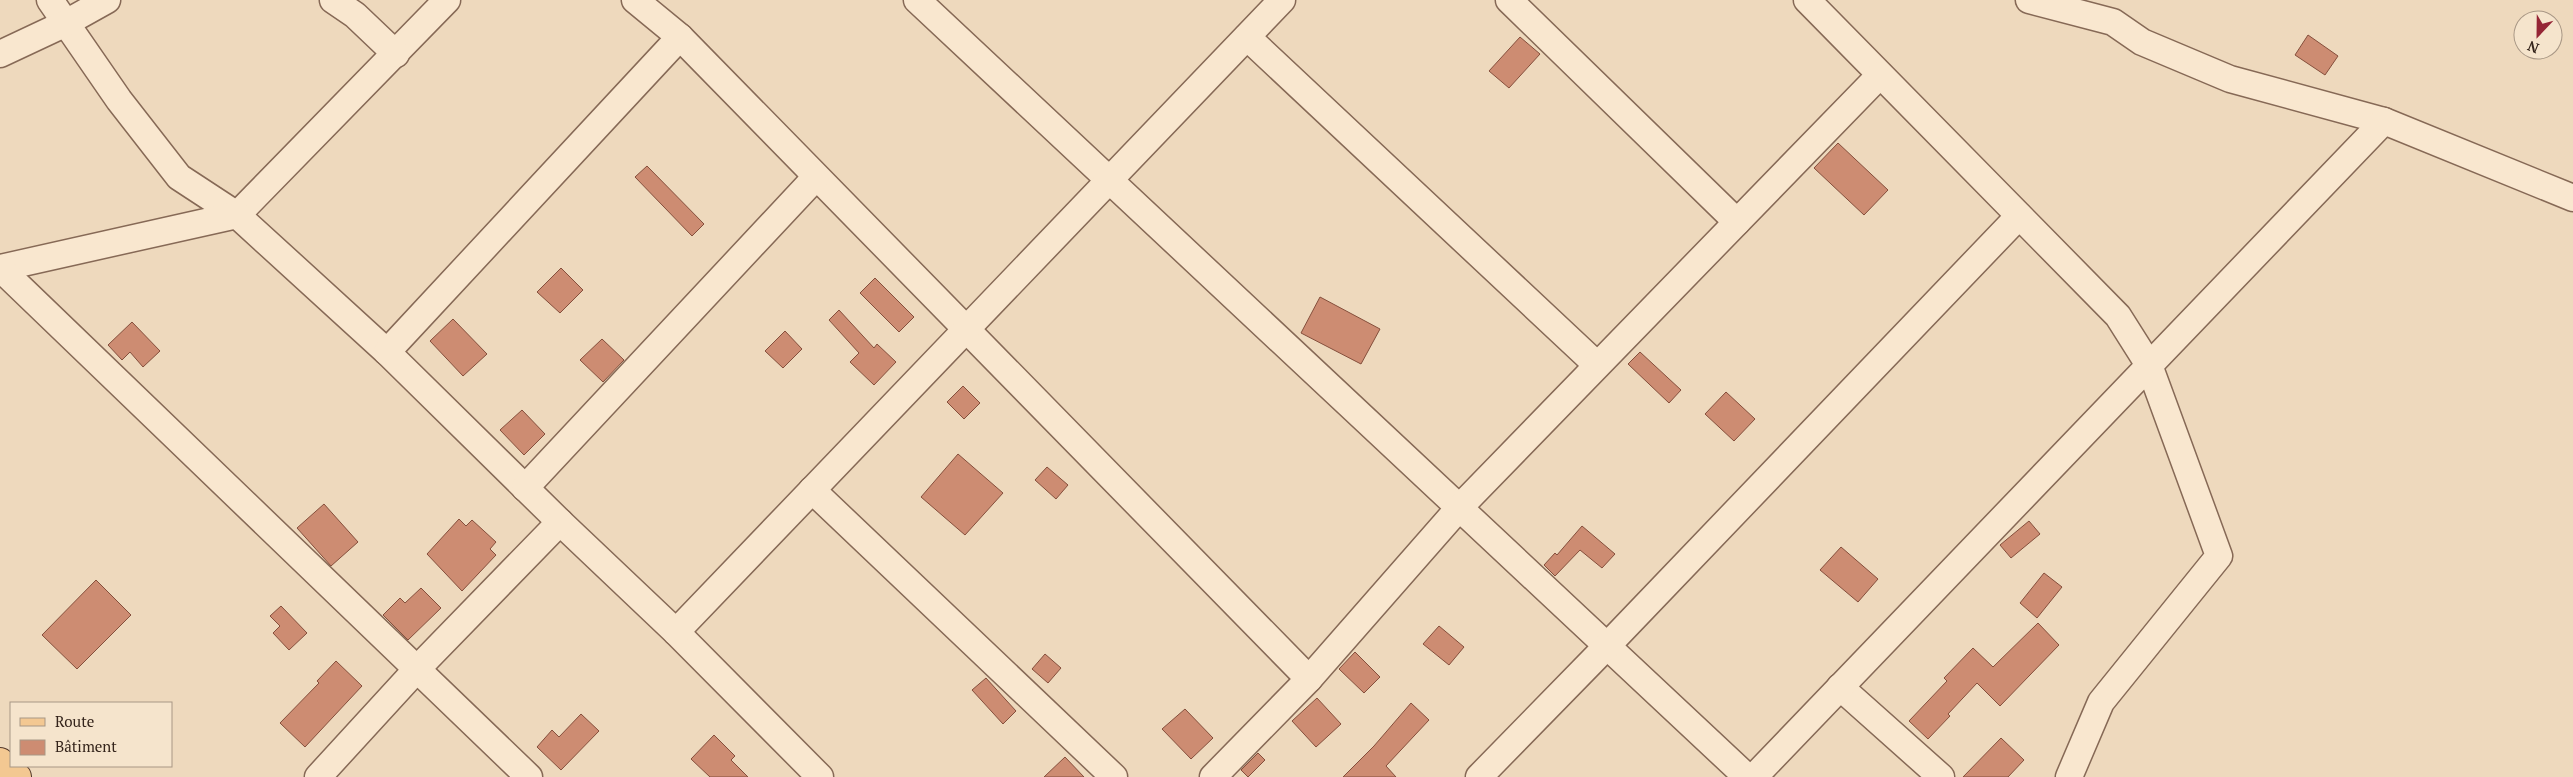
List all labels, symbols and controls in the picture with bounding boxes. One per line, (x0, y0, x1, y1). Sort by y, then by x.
north arrow (2513, 10, 2563, 60)
text: N (2524, 37, 2541, 58)
legend (10, 702, 172, 767)
text: Route (55, 711, 94, 731)
text: Bâtiment (55, 736, 117, 756)

